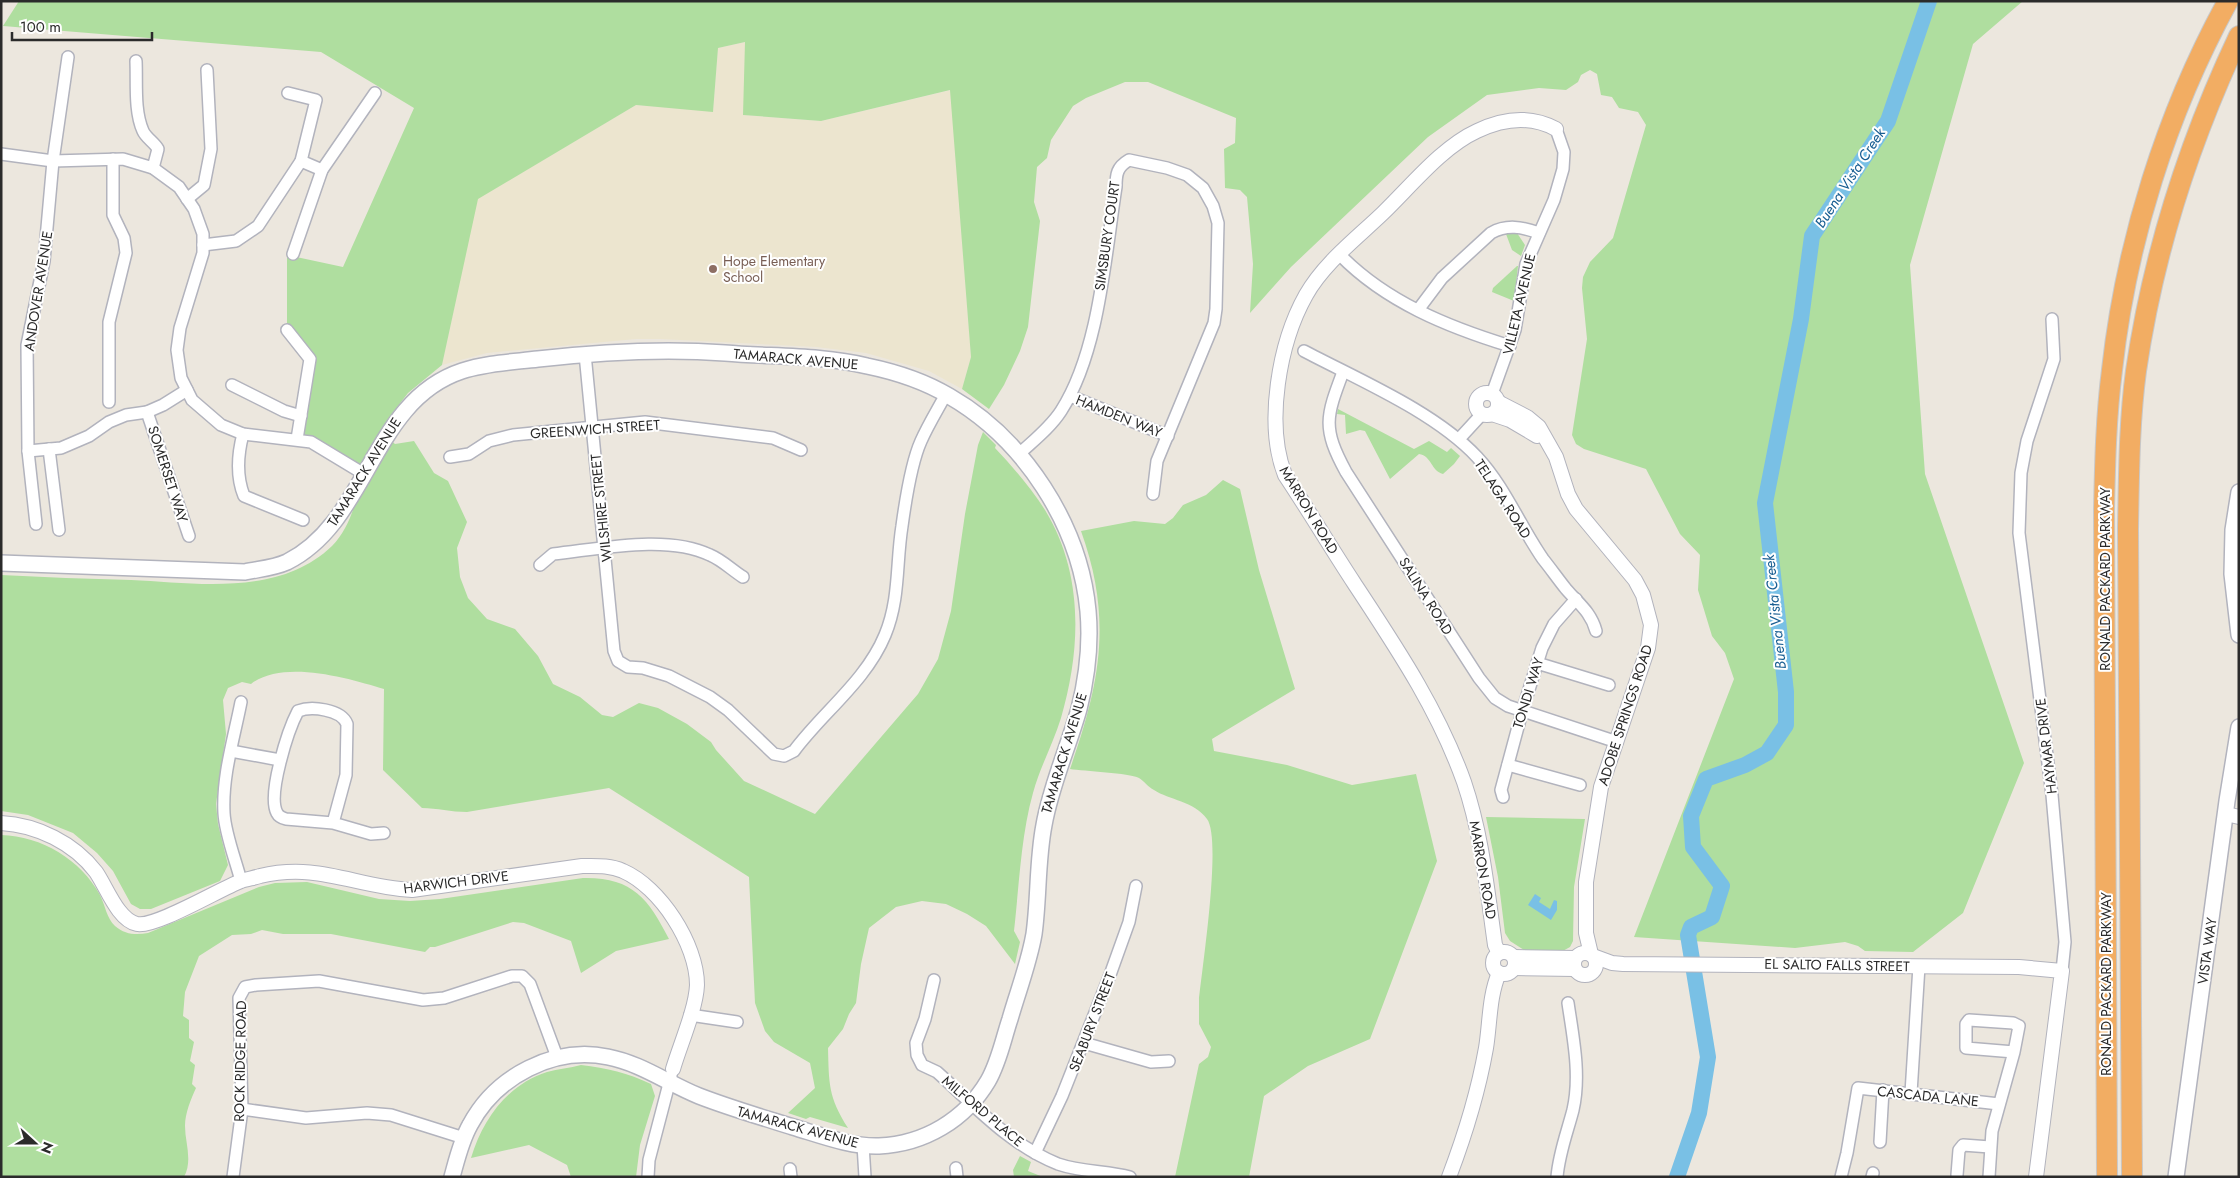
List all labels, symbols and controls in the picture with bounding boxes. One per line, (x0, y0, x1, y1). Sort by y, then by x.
scale bar (12, 10, 152, 42)
text: 100 m (20, 16, 61, 38)
water label: Buena Vista Creek (1809, 123, 1891, 232)
street label: SIMSBURY COURT (1089, 179, 1125, 292)
street label: ANDOVER AVENUE (19, 230, 57, 352)
place label: Hope Elementary School (723, 251, 826, 287)
street label: VILLETA AVENUE (1498, 251, 1540, 357)
marker: Hope Elementary School (707, 263, 719, 275)
street label: TAMARACK AVENUE (733, 344, 859, 374)
street label: HAMDEN WAY (1073, 390, 1165, 442)
street label: TAMARACK AVENUE (322, 414, 406, 530)
street label: GREENWICH STREET (529, 414, 661, 444)
street label: SOMERSET WAY (143, 423, 193, 525)
street label: WILSHIRE STREET (585, 453, 617, 563)
street label: TELAGA ROAD (1470, 455, 1536, 543)
street label: MARRON ROAD (1275, 462, 1343, 558)
street label: RONALD PACKARD PARKWAY (2095, 487, 2115, 671)
street label: SALINA ROAD (1394, 553, 1458, 639)
water label: Buena Vista Creek (1758, 553, 1792, 671)
street label: ADOBE SPRINGS ROAD (1593, 642, 1657, 788)
street label: TONDI WAY (1508, 655, 1548, 731)
street label: TAMARACK AVENUE (1036, 690, 1092, 816)
street label: HAYMAR DRIVE (2030, 697, 2062, 795)
street label: MARRON ROAD (1465, 819, 1501, 921)
street label: HARWICH DRIVE (402, 866, 510, 898)
street label: RONALD PACKARD PARKWAY (2096, 892, 2116, 1076)
street label: VISTA WAY (2192, 916, 2222, 986)
street label: EL SALTO FALLS STREET (1764, 954, 1910, 976)
street label: SEABURY STREET (1064, 969, 1120, 1075)
street label: ROCK RIDGE ROAD (229, 1000, 251, 1122)
street label: MILFORD PLACE (938, 1071, 1028, 1151)
street label: CASCADA LANE (1876, 1081, 1980, 1111)
street label: TAMARACK AVENUE (735, 1101, 861, 1153)
north arrow (10, 1118, 60, 1168)
text: N (36, 1139, 58, 1156)

